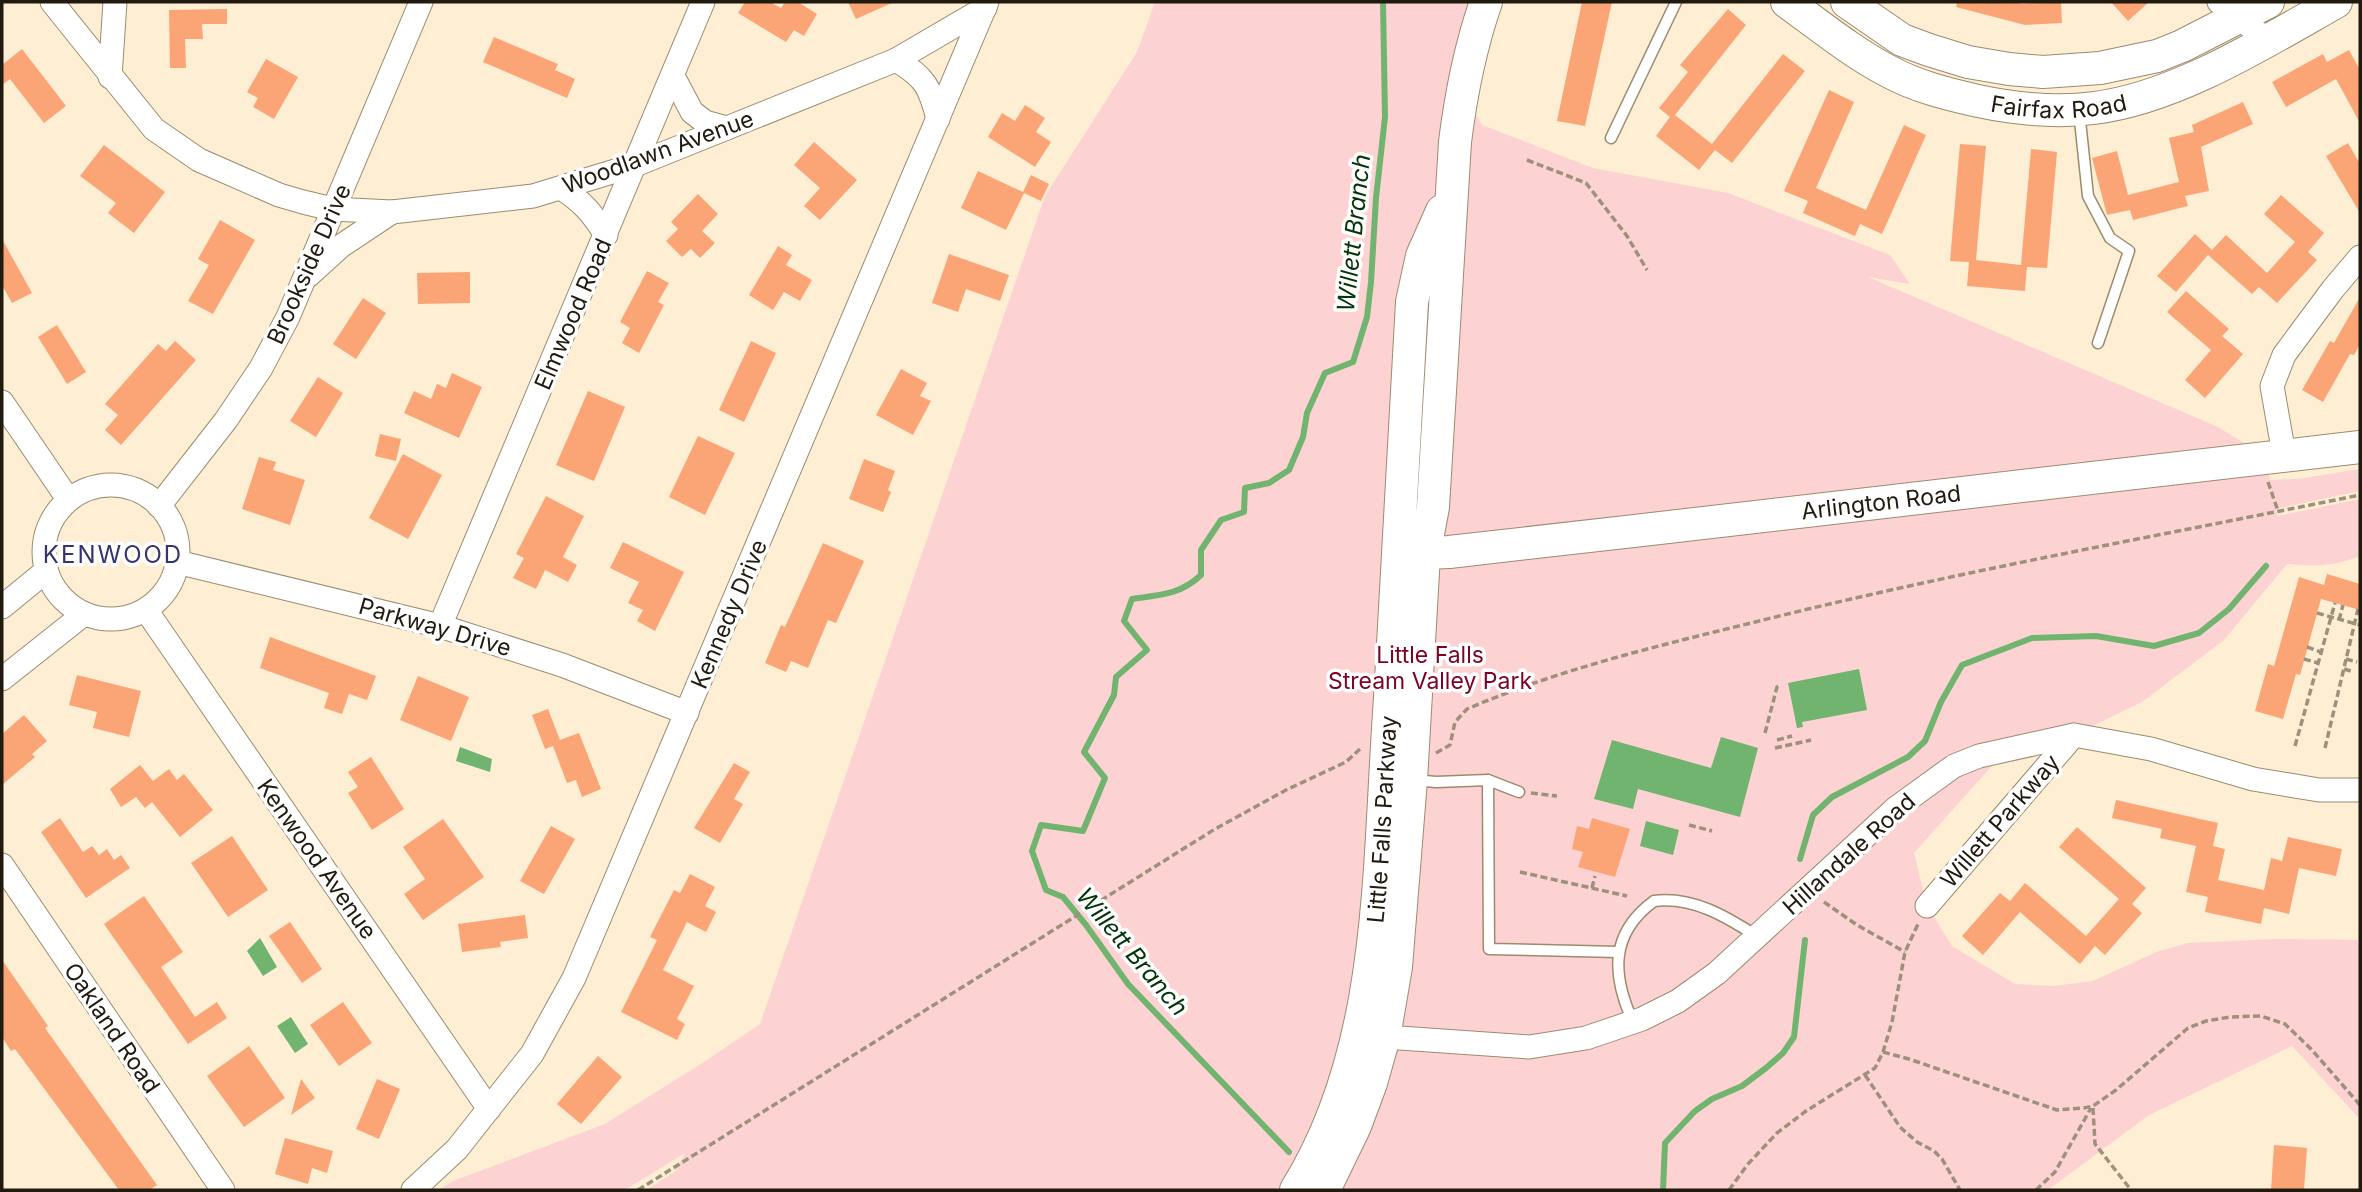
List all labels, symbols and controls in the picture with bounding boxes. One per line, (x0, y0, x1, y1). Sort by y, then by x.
street label: Fairfax Road (1989, 88, 2129, 124)
street label: Woodlawn Avenue (559, 104, 757, 200)
water label: Willett Branch (1331, 153, 1376, 313)
street label: Brookside Drive (261, 180, 357, 348)
street label: Elmwood Road (529, 234, 617, 394)
street label: Arlington Road (1800, 479, 1962, 525)
street label: Kennedy Drive (685, 535, 773, 693)
district label: KENWOOD (43, 540, 183, 569)
street label: Parkway Drive (356, 592, 514, 662)
park label: Little Falls Stream Valley Park (1328, 641, 1532, 695)
street label: Little Falls Parkway (1361, 715, 1403, 924)
street label: Willett Parkway (1935, 749, 2065, 893)
street label: Kenwood Avenue (251, 774, 383, 944)
street label: Hillandale Road (1777, 787, 1921, 921)
water label: Willett Branch (1070, 882, 1194, 1022)
street label: Oakland Road (58, 957, 166, 1099)

